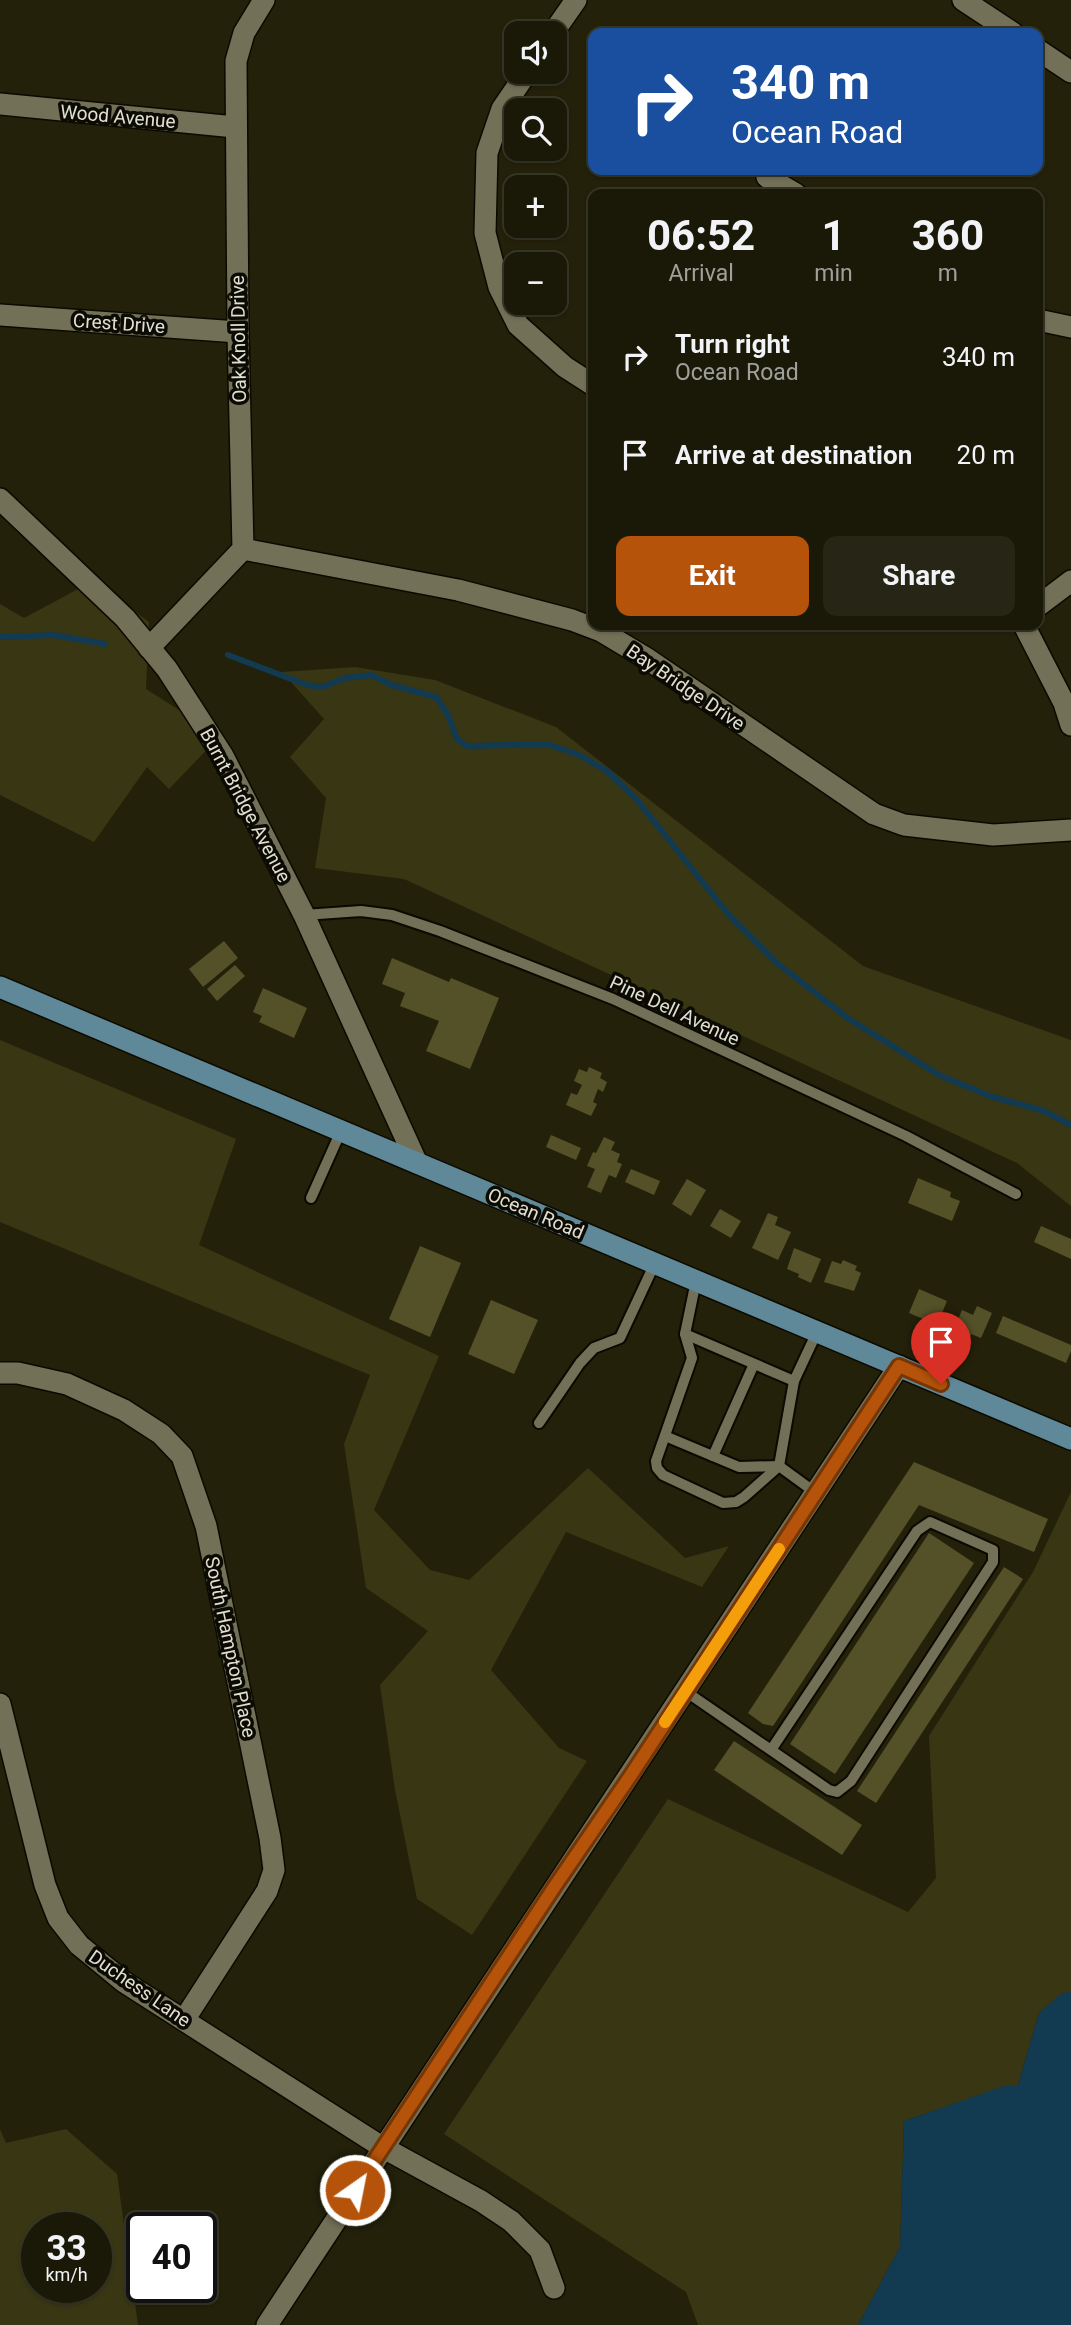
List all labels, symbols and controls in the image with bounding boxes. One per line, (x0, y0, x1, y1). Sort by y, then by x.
map controls (504, 21, 567, 315)
button: sound (504, 21, 567, 84)
text: 340 m (731, 54, 870, 111)
icon: right (616, 56, 707, 147)
button: search (504, 98, 567, 161)
street label: Wood Avenue (59, 100, 177, 133)
text: Ocean Road (731, 113, 903, 151)
button: + (504, 175, 567, 238)
text: 06:52 (647, 211, 755, 260)
text: 1 (821, 211, 846, 260)
text: 360 (912, 211, 984, 260)
button: − (504, 252, 567, 315)
text: Arrival (668, 260, 734, 287)
text: min (814, 260, 853, 287)
text: m (938, 260, 958, 287)
street label: Oak Knoll Drive (226, 275, 251, 403)
street label: Crest Drive (72, 309, 166, 338)
text: Turn right (675, 329, 790, 359)
icon: right (616, 338, 654, 376)
text: 340 m (942, 342, 1015, 372)
text: Ocean Road (675, 359, 799, 386)
icon: arrive (616, 436, 654, 474)
text: Arrive at destination (675, 440, 912, 470)
text: 20 m (957, 440, 1015, 470)
button: Exit (616, 536, 809, 616)
button: Share (823, 536, 1015, 616)
street label: Bay Bridge Drive (622, 639, 749, 735)
street label: Burnt Bridge Avenue (195, 724, 296, 886)
street label: Pine Dell Avenue (606, 970, 743, 1051)
street label: Ocean Road (484, 1183, 587, 1244)
pin (911, 1312, 971, 1384)
icon: arrive (922, 1323, 960, 1361)
street label: South Hampton Place (200, 1555, 261, 1740)
street label: Duchess Lane (84, 1945, 195, 2032)
position arrow (318, 2153, 392, 2227)
speed limit sign: 40 (126, 2212, 217, 2303)
text: 33 (46, 2228, 87, 2269)
text: km/h (45, 2264, 88, 2285)

